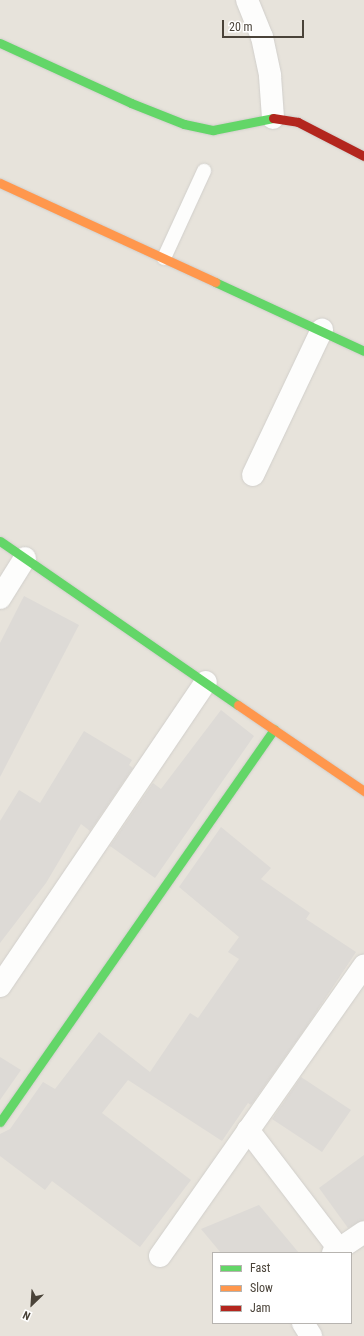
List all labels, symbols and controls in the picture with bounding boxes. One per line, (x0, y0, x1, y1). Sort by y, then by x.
scale bar (224, 12, 306, 38)
text: 20 m (229, 20, 253, 34)
legend (212, 1252, 352, 1324)
text: Fast (250, 1261, 270, 1275)
text: Slow (250, 1281, 273, 1295)
north arrow (12, 1284, 52, 1324)
text: Jam (250, 1301, 271, 1315)
text: N (21, 1308, 33, 1323)

